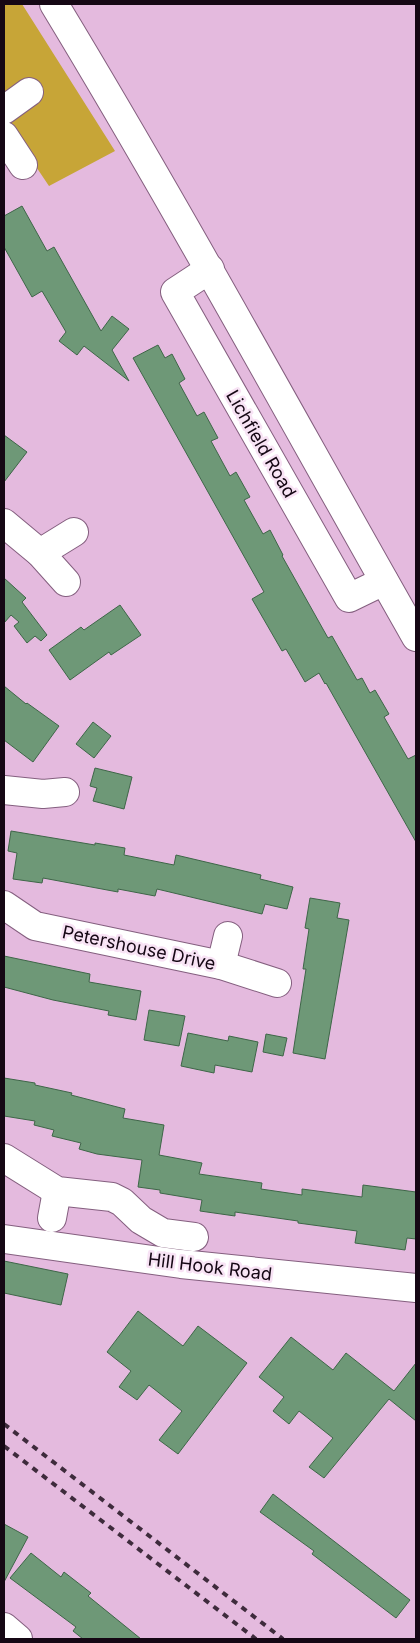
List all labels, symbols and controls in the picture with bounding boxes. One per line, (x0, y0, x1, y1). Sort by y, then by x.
street label: Lichfield Road (222, 386, 301, 501)
street label: Petershouse Drive (61, 921, 218, 974)
street label: Hill Hook Road (147, 1248, 273, 1285)

